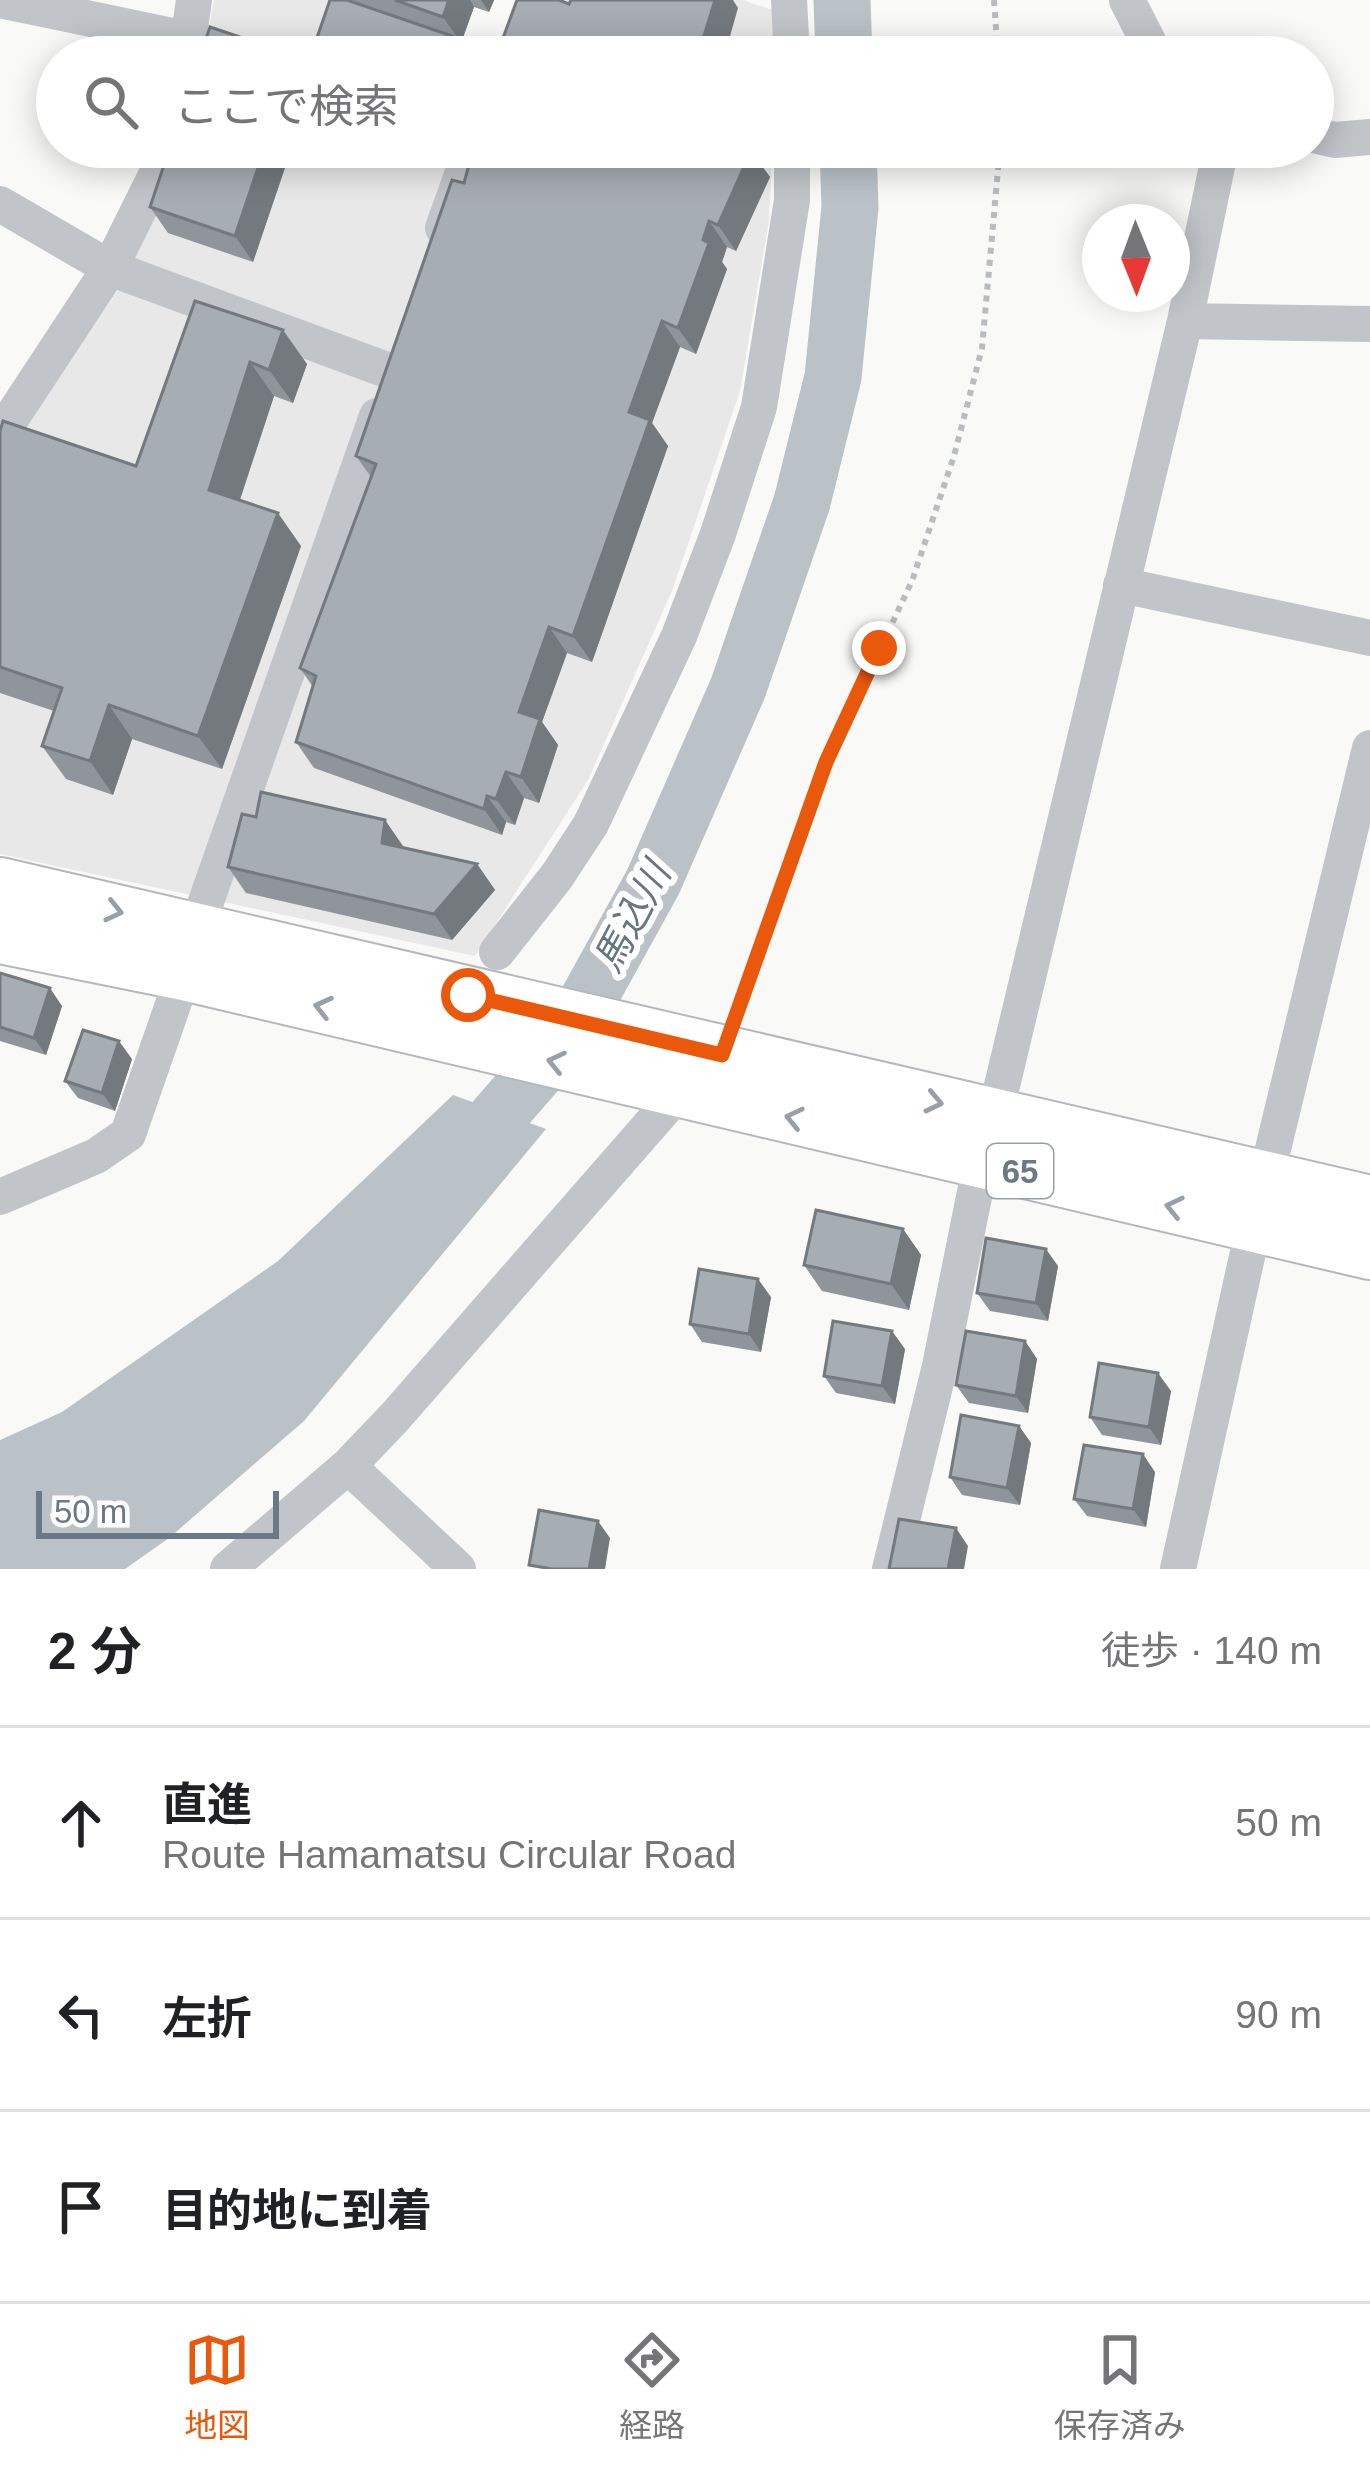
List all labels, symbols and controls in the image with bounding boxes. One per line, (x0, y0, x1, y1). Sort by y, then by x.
search box (36, 36, 1334, 168)
icon: search (78, 69, 144, 135)
text: ここで検索 (174, 81, 399, 132)
north arrow (1082, 204, 1190, 312)
route end (852, 621, 906, 675)
water label: 馬込川 (586, 852, 680, 979)
one-way arrow (103, 898, 123, 923)
route start (441, 968, 495, 1022)
one-way arrow (313, 996, 334, 1021)
one-way arrow (546, 1051, 567, 1076)
one-way arrow (923, 1088, 943, 1113)
one-way arrow (785, 1107, 805, 1132)
road number: 65 (987, 1144, 1053, 1198)
one-way arrow (1165, 1196, 1185, 1221)
scale bar (36, 1485, 279, 1538)
text: 50 m (54, 1493, 127, 1530)
text: 2 分 (48, 1623, 142, 1680)
text: 徒歩 · 140 m (1101, 1629, 1322, 1672)
text: 直進 (162, 1779, 252, 1830)
icon: ahead (48, 1790, 114, 1856)
text: 50 m (1235, 1801, 1322, 1844)
text: Route Hamamatsu Circular Road (162, 1833, 736, 1876)
icon: left (48, 1982, 114, 2048)
text: 左折 (162, 1993, 252, 2044)
text: 90 m (1235, 1993, 1322, 2036)
icon: arrive (48, 2174, 114, 2240)
text: 目的地に到着 (162, 2185, 432, 2236)
tab: 地図 (184, 2327, 250, 2447)
tab: 経路 (619, 2327, 685, 2447)
tab: 保存済み (1054, 2327, 1186, 2447)

